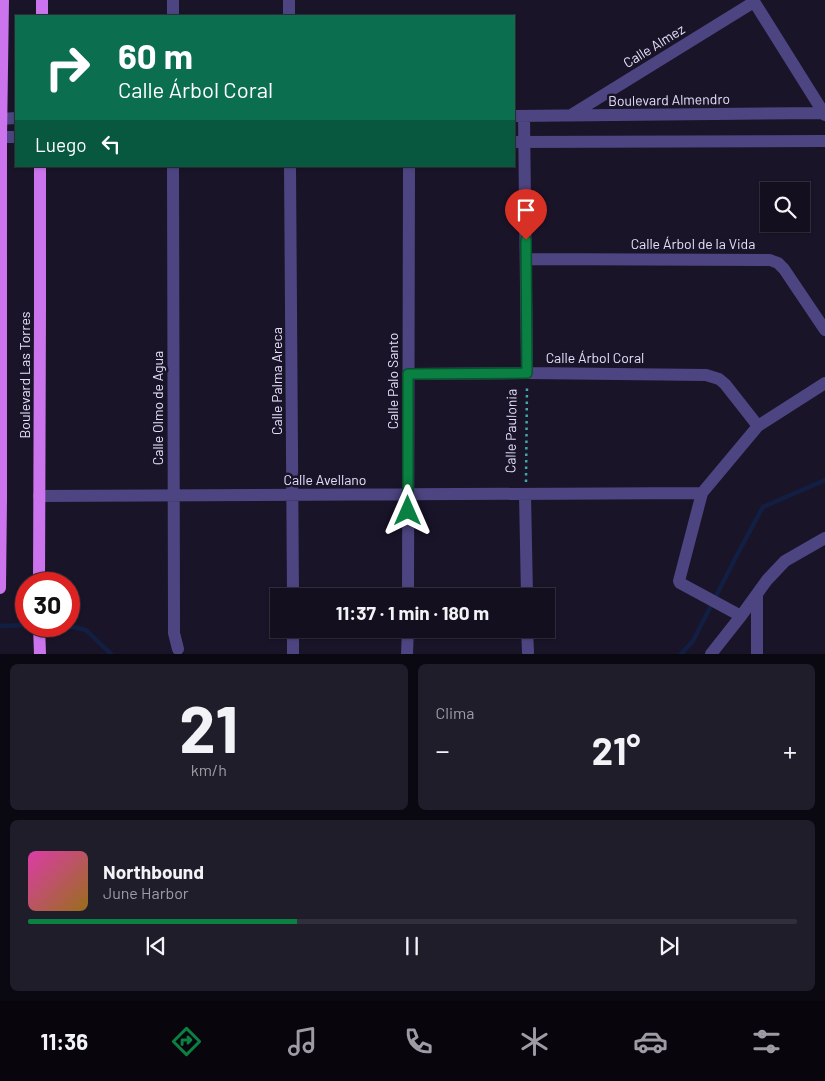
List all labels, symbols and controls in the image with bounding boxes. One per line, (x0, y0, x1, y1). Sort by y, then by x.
street label: Calle Almez (620, 20, 688, 71)
text: 60 m (118, 34, 193, 76)
icon: right (35, 35, 100, 100)
text: Calle Árbol Coral (118, 76, 273, 102)
street label: Boulevard Almendro (608, 90, 730, 109)
icon: left (97, 130, 125, 158)
text: Luego (35, 133, 87, 156)
map controls (760, 182, 810, 232)
button: search (760, 182, 810, 232)
pin (505, 189, 547, 240)
icon: arrive (512, 196, 540, 224)
street label: Calle Árbol de la Vida (631, 235, 755, 252)
street label: Boulevard Las Torres (16, 311, 33, 438)
street label: Calle Palma Areca (268, 327, 285, 435)
street label: Calle Palo Santo (384, 333, 401, 429)
street label: Calle Árbol Coral (546, 349, 644, 366)
street label: Calle Olmo de Agua (149, 351, 166, 465)
street label: Calle Paulonia (501, 389, 520, 473)
street label: Calle Avellano (284, 471, 366, 488)
position arrow (381, 484, 433, 536)
speed limit sign: 30 (15, 572, 80, 637)
text: 11:37 · 1 min · 180 m (336, 601, 489, 624)
text: 21 (179, 688, 238, 766)
text: Clima (436, 703, 474, 722)
text: 21° (592, 727, 641, 773)
text: − (436, 733, 450, 767)
text: + (783, 733, 797, 767)
text: km/h (191, 760, 227, 779)
text: Northbound (103, 860, 204, 883)
text: June Harbor (103, 883, 189, 902)
icon: previous (142, 932, 170, 960)
icon: pause (398, 932, 426, 960)
icon: next (655, 932, 683, 960)
icon: directions (169, 1024, 204, 1059)
icon: music (285, 1024, 320, 1059)
icon: phone (401, 1024, 436, 1059)
icon: climate (517, 1024, 552, 1059)
icon: car (633, 1024, 668, 1059)
icon: filters (749, 1024, 784, 1059)
text: 11:36 (41, 1028, 88, 1054)

